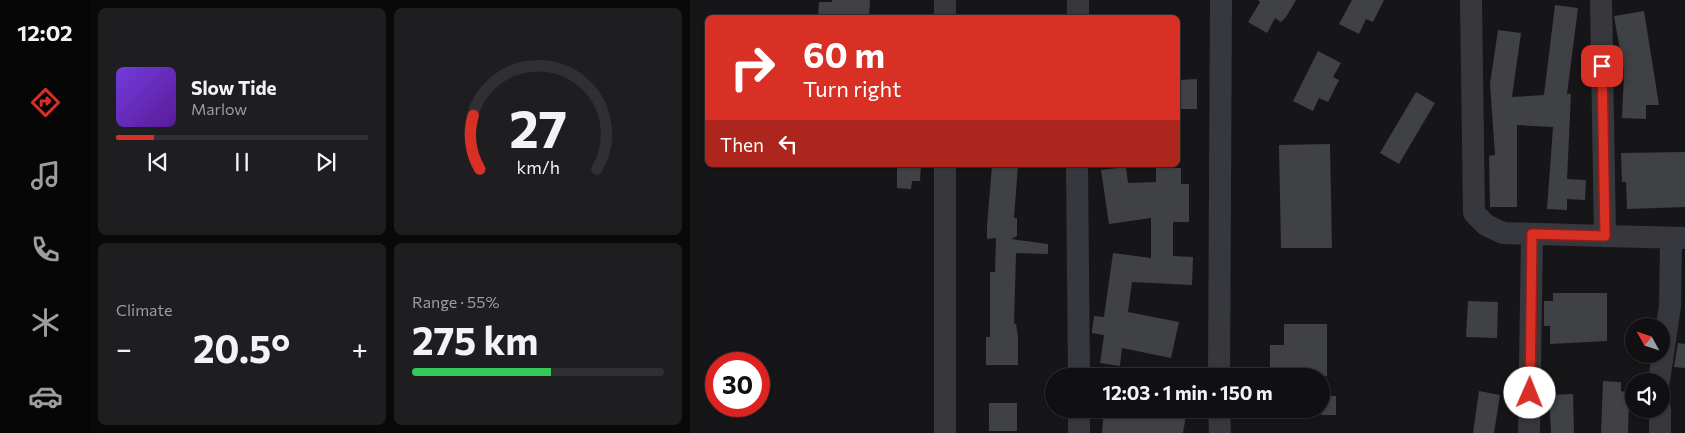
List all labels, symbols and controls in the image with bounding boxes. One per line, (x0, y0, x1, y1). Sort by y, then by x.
text: 12:02 (17, 19, 73, 46)
text: 60 m (803, 32, 885, 75)
icon: right (720, 35, 785, 100)
pin (1581, 45, 1623, 87)
icon: arrive (1588, 52, 1616, 80)
text: Turn right (803, 75, 901, 102)
text: Slow Tide (191, 76, 277, 99)
icon: directions (28, 85, 63, 120)
text: 27 (509, 95, 567, 159)
text: Marlow (191, 99, 247, 118)
icon: left (774, 130, 802, 158)
text: Then (720, 133, 764, 156)
icon: previous (144, 148, 172, 176)
icon: pause (228, 148, 256, 176)
icon: next (312, 148, 340, 176)
text: km/h (516, 156, 560, 178)
icon: music (28, 158, 63, 193)
icon: phone (28, 232, 63, 267)
text: Range · 55% (412, 292, 500, 311)
text: Climate (116, 300, 172, 319)
icon: climate (28, 305, 63, 340)
text: 275 km (412, 316, 538, 363)
north arrow (1625, 318, 1670, 362)
map controls (1625, 318, 1670, 418)
text: 20.5° (193, 324, 290, 371)
text: − (116, 331, 132, 365)
text: + (352, 331, 368, 365)
speed limit sign: 30 (705, 352, 770, 417)
position arrow (1503, 366, 1555, 418)
button: sound (1625, 373, 1670, 418)
icon: car (28, 379, 63, 414)
text: 12:03 · 1 min · 150 m (1102, 381, 1273, 404)

